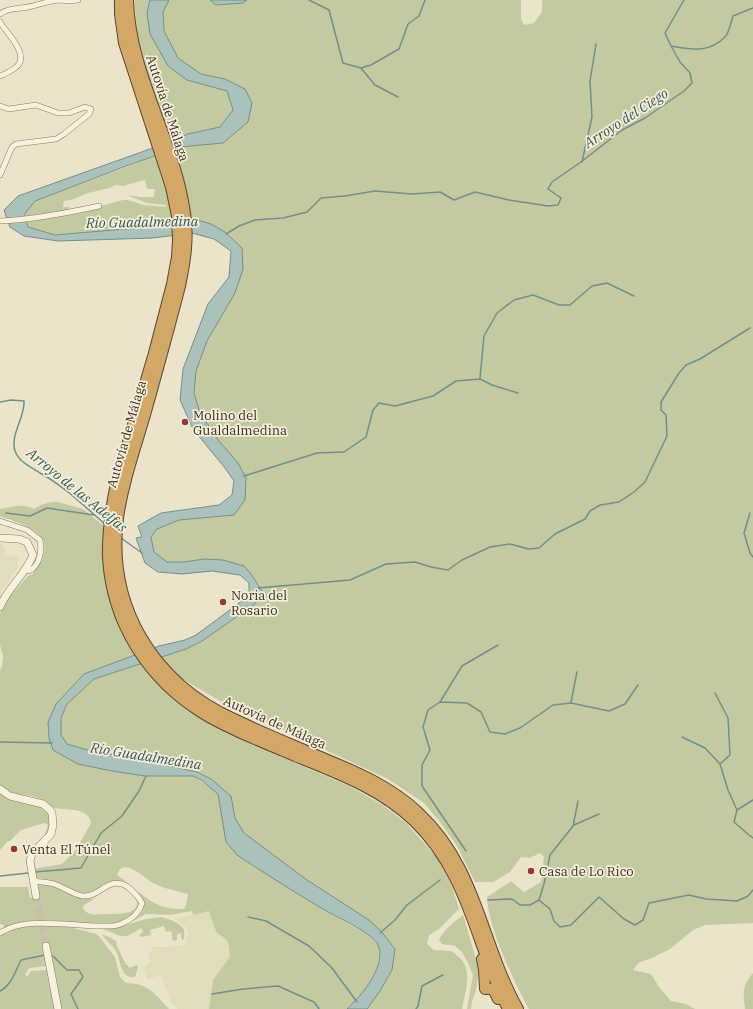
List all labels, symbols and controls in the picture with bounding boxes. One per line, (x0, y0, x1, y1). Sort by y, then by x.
street label: Autovía de Málaga (142, 53, 193, 164)
water label: Arroyo del Ciego (580, 84, 672, 152)
water label: Río Guadalmedina (85, 212, 199, 232)
street label: Autovía de Málaga (103, 378, 150, 490)
place label: Molino del Gualdalmedina (193, 407, 287, 439)
marker: Molino del Gualdalmedina (180, 417, 190, 427)
water label: Arroyo de las Adelfas (22, 443, 131, 537)
place label: Noria del Rosario (231, 587, 287, 619)
marker: Noria del Rosario (218, 597, 228, 607)
street label: Autovía de Málaga (221, 692, 329, 753)
water label: Río Guadalmedina (88, 738, 203, 774)
place label: Venta El Túnel (22, 841, 111, 858)
marker: Venta El Túnel (9, 844, 19, 854)
place label: Casa de Lo Rico (539, 863, 634, 880)
marker: Casa de Lo Rico (526, 866, 536, 876)

